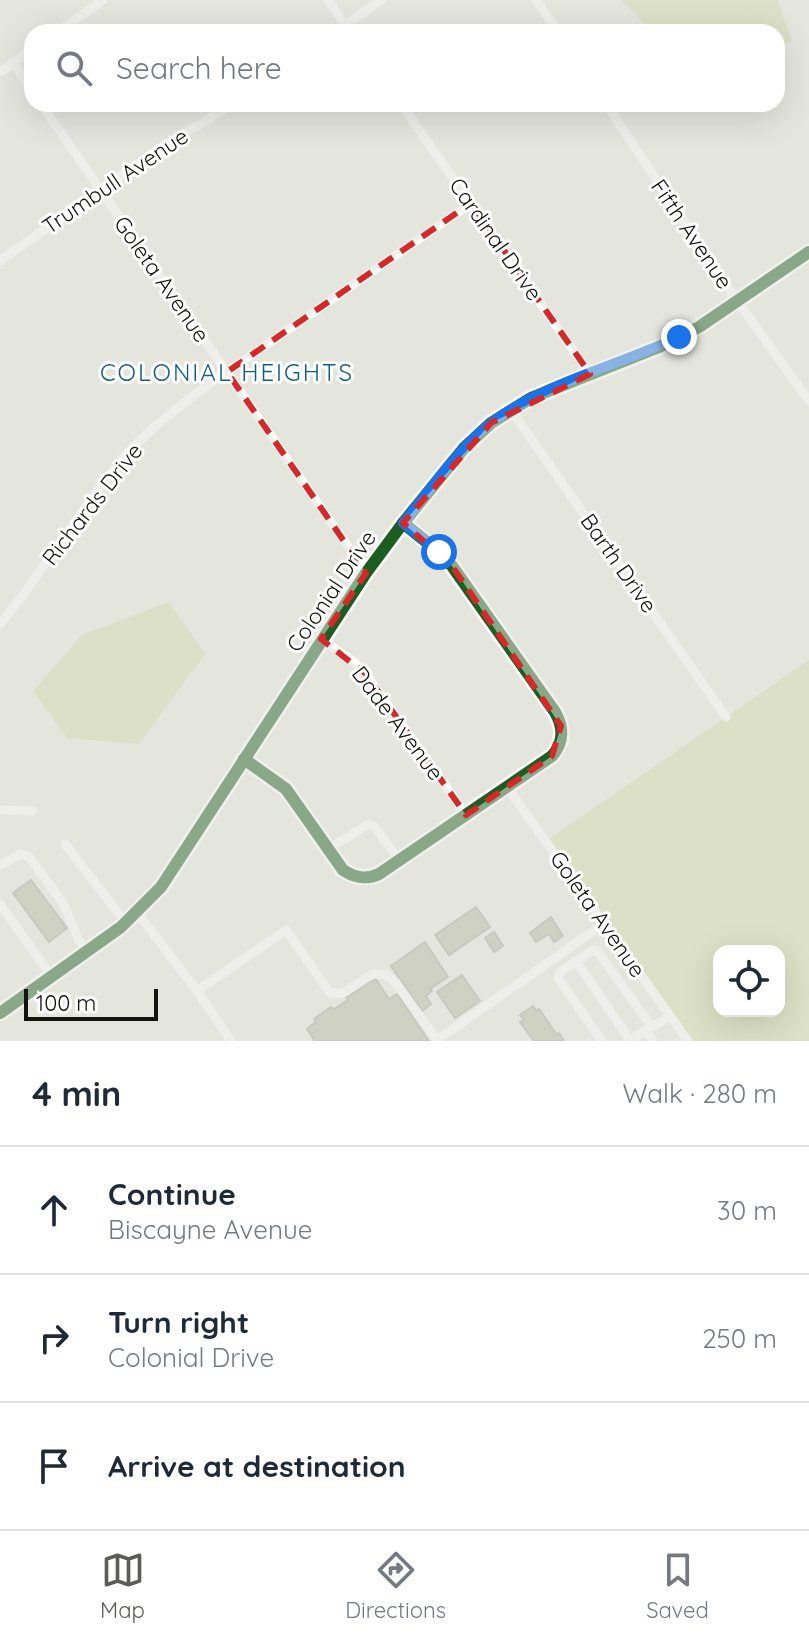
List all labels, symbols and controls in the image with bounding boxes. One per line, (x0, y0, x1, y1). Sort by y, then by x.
search box (24, 24, 785, 112)
icon: search (52, 46, 96, 90)
text: Search here (116, 49, 282, 87)
street label: Trumbull Avenue (37, 122, 193, 240)
street label: Cardinal Drive (443, 172, 549, 306)
street label: Fifth Avenue (645, 174, 739, 294)
street label: Goleta Avenue (108, 210, 216, 348)
route end (661, 319, 697, 355)
district label: COLONIAL HEIGHTS (100, 357, 354, 387)
street label: Richards Drive (36, 437, 148, 571)
street label: Barth Drive (575, 508, 663, 618)
street label: Colonial Drive (280, 525, 382, 657)
route start (421, 534, 457, 570)
street label: Dade Avenue (346, 660, 450, 786)
street label: Goleta Avenue (544, 845, 652, 983)
map controls (713, 945, 785, 1017)
button: locate (713, 945, 785, 1017)
scale bar (24, 985, 158, 1021)
text: 100 m (36, 989, 96, 1017)
text: 4 min (32, 1072, 121, 1115)
text: Walk · 280 m (622, 1077, 777, 1110)
text: Continue (108, 1175, 236, 1213)
icon: ahead (32, 1188, 76, 1232)
text: 30 m (717, 1194, 777, 1227)
text: Biscayne Avenue (108, 1213, 312, 1246)
text: Turn right (108, 1303, 249, 1341)
icon: right (32, 1316, 76, 1360)
text: 250 m (702, 1322, 777, 1355)
text: Colonial Drive (108, 1341, 274, 1374)
icon: arrive (32, 1444, 76, 1488)
text: Arrive at destination (108, 1447, 406, 1485)
tab: Map (100, 1548, 145, 1624)
tab: Directions (345, 1548, 446, 1624)
tab: Saved (646, 1548, 709, 1624)

